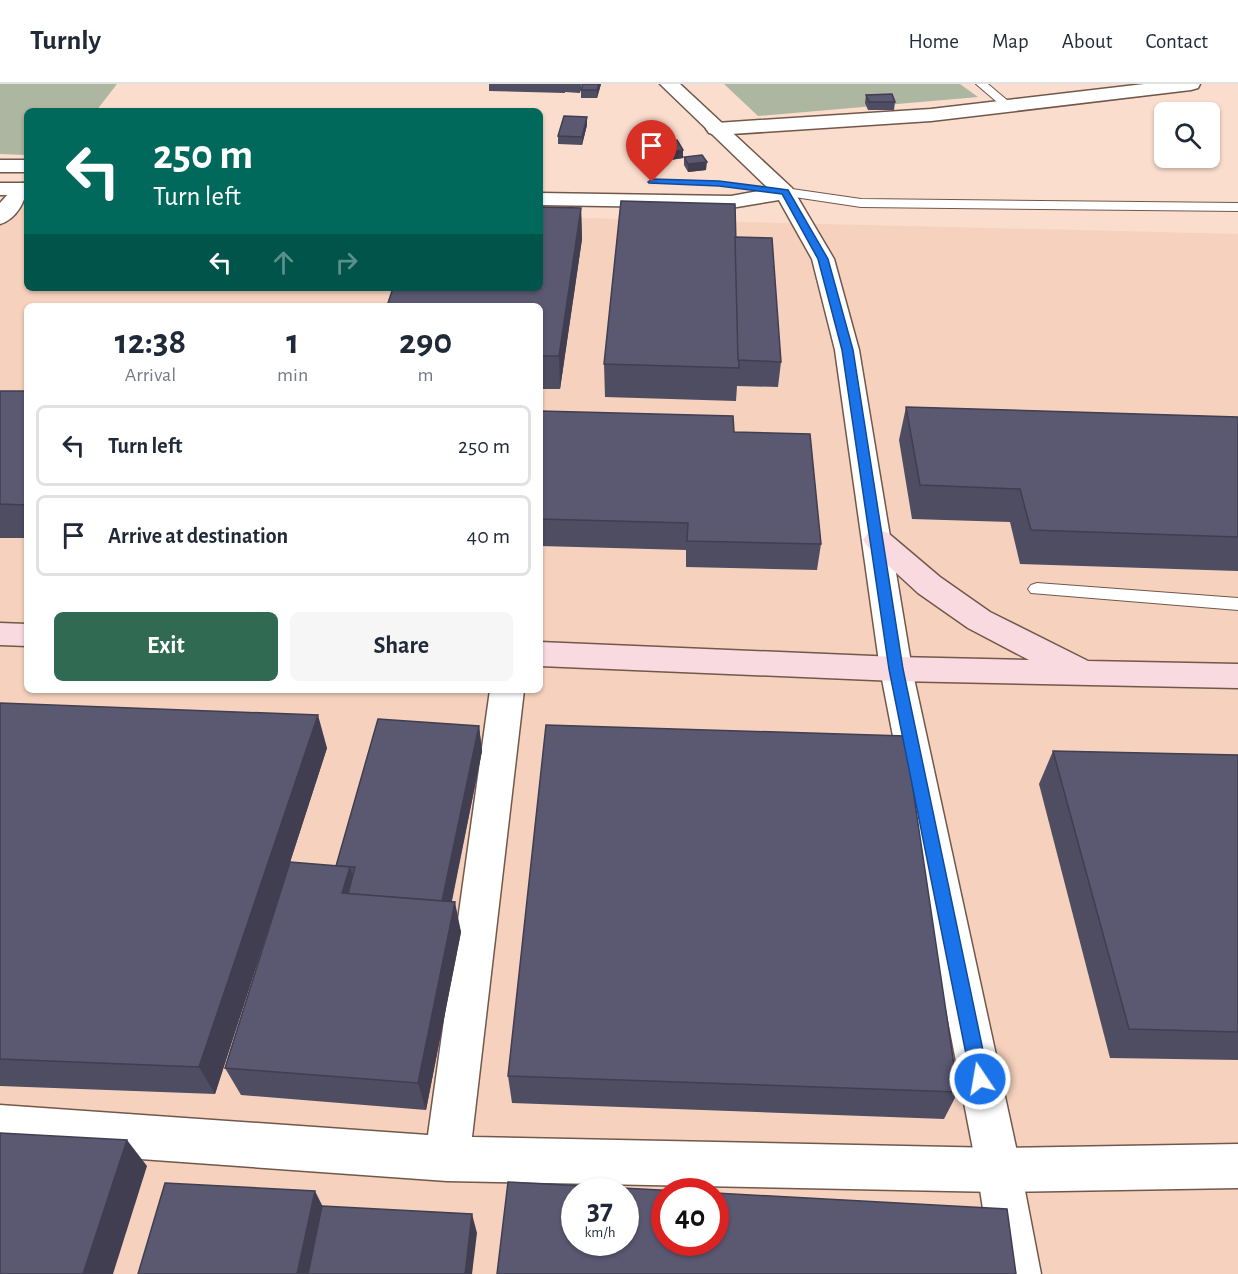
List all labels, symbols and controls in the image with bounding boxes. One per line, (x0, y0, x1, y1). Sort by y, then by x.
text: Turnly (30, 27, 101, 55)
text: Home (908, 31, 959, 52)
text: Map (992, 31, 1029, 52)
text: About (1062, 31, 1112, 52)
text: Contact (1145, 31, 1208, 52)
map controls (1154, 102, 1220, 168)
button: search (1154, 102, 1220, 168)
pin (626, 120, 677, 182)
icon: arrive (635, 129, 668, 162)
icon: left (54, 132, 132, 210)
text: 250 m (153, 134, 253, 176)
text: Turn left (153, 183, 241, 210)
icon: left (204, 246, 237, 279)
icon: ahead (267, 246, 300, 279)
icon: right (330, 246, 363, 279)
text: 12:38 (115, 324, 186, 360)
text: 1 (286, 324, 299, 360)
text: 290 (399, 324, 452, 360)
text: Arrival (125, 365, 176, 385)
text: min (277, 365, 308, 385)
text: m (418, 365, 434, 385)
icon: left (57, 429, 90, 462)
text: Turn left (108, 435, 182, 457)
text: 250 m (458, 435, 510, 457)
icon: arrive (57, 519, 90, 552)
text: Arrive at destination (108, 525, 288, 547)
text: 40 m (467, 525, 510, 547)
button: Exit (54, 612, 278, 681)
button: Share (290, 612, 513, 681)
position arrow (948, 1047, 1012, 1111)
speed limit sign: 40 (651, 1178, 729, 1256)
text: 37 (587, 1195, 613, 1225)
text: km/h (585, 1225, 615, 1240)

